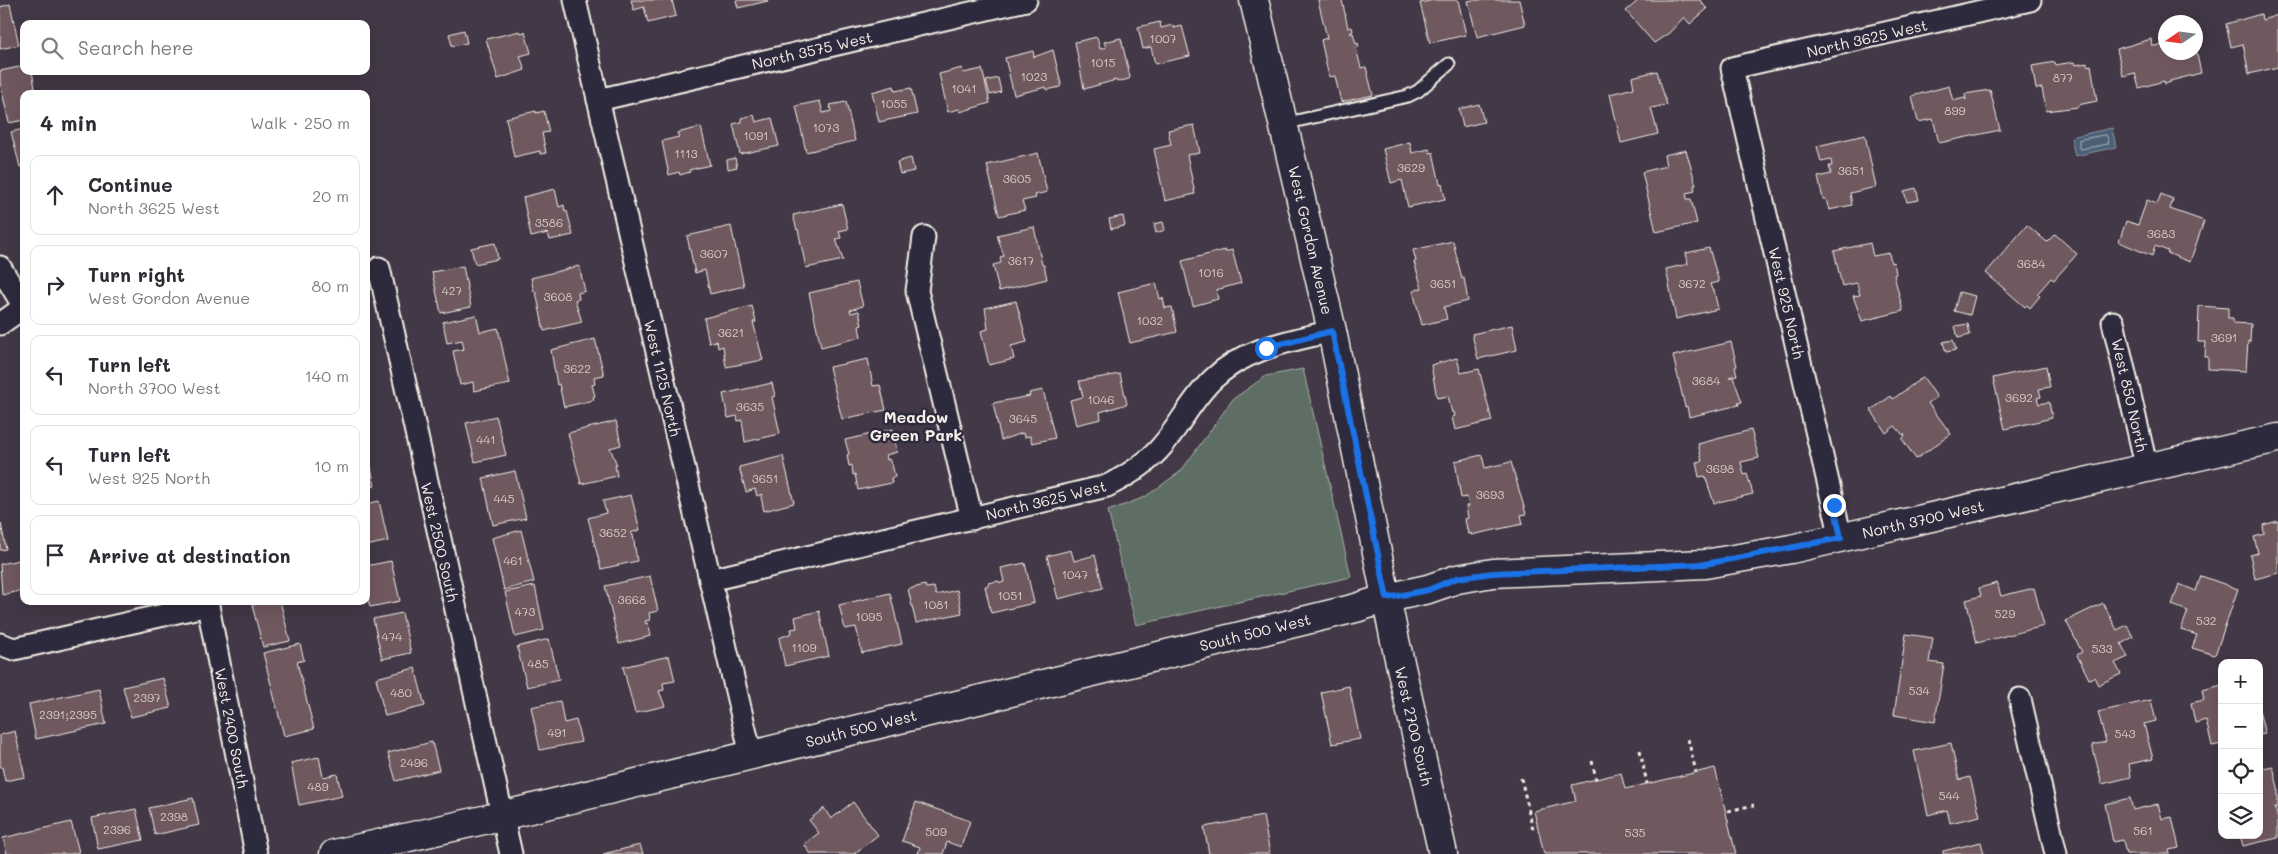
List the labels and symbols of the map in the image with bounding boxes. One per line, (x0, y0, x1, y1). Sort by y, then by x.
street label: North 3625 West (1805, 14, 1929, 62)
north arrow (2158, 15, 2203, 60)
street label: North 3575 West (750, 26, 874, 74)
house number: 1007 (1150, 30, 1177, 46)
house number: 1015 (1090, 54, 1116, 70)
house number: 1023 (1021, 68, 1047, 84)
house number: 877 (2053, 69, 2074, 85)
house number: 1041 (951, 80, 977, 96)
house number: 1055 (881, 95, 907, 111)
house number: 899 (1944, 102, 1966, 118)
house number: 1073 (813, 119, 839, 135)
house number: 1091 (743, 127, 769, 143)
house number: 1113 (674, 145, 698, 161)
house number: 3629 (1397, 159, 1425, 175)
house number: 3651 (1838, 162, 1864, 178)
street label: West Gordon Avenue (1284, 164, 1338, 316)
house number: 3605 (1003, 170, 1031, 186)
house number: 3586 (535, 214, 563, 230)
house number: 3683 (2147, 225, 2175, 241)
house number: 3607 (700, 245, 729, 261)
street label: West 925 North (1764, 245, 1810, 361)
house number: 3617 (1008, 252, 1034, 268)
house number: 3684 (2017, 255, 2045, 271)
house number: 1016 (1198, 264, 1224, 280)
house number: 3651 (1430, 275, 1456, 291)
house number: 3672 (1678, 275, 1706, 291)
house number: 427 (442, 282, 463, 298)
house number: 3608 (544, 288, 572, 304)
house number: 1032 (1137, 312, 1163, 328)
street label: West 1125 North (640, 318, 686, 438)
house number: 3621 (718, 324, 744, 340)
house number: 3691 (2211, 329, 2237, 345)
street label: West 850 North (2107, 336, 2153, 454)
route start (1255, 337, 1278, 360)
house number: 3622 (563, 360, 591, 376)
house number: 3684 (1692, 372, 1720, 388)
house number: 3692 (2005, 389, 2033, 405)
house number: 1046 (1087, 391, 1115, 407)
house number: 3635 (736, 398, 764, 414)
district label: Meadow Green Park (870, 406, 962, 445)
house number: 3645 (1009, 410, 1037, 426)
house number: 441 (476, 431, 496, 447)
house number: 3698 (1706, 460, 1734, 476)
house number: 3651 (752, 470, 778, 486)
street label: North 3625 West (984, 475, 1108, 525)
street label: West 2500 South (417, 480, 463, 604)
house number: 3693 (1476, 486, 1504, 502)
house number: 445 (493, 490, 515, 506)
route end (1823, 494, 1846, 517)
street label: North 3700 West (1860, 495, 1986, 543)
house number: 3652 (599, 524, 627, 540)
house number: 461 (503, 552, 523, 568)
house number: 1047 (1062, 566, 1089, 582)
house number: 1051 (997, 587, 1023, 603)
house number: 3668 (618, 591, 646, 607)
house number: 1081 (923, 596, 949, 612)
house number: 473 (515, 603, 535, 619)
house number: 529 (1995, 605, 2015, 621)
house number: 1095 (856, 608, 882, 624)
street label: South 500 West (1197, 609, 1313, 655)
house number: 532 (2196, 612, 2216, 628)
house number: 474 (382, 628, 402, 644)
house number: 1109 (791, 639, 817, 655)
house number: 533 (2091, 640, 2113, 656)
house number: 485 (527, 655, 549, 671)
street label: West 2700 South (1391, 664, 1437, 788)
street label: West 2400 South (211, 666, 253, 790)
house number: 534 (1908, 682, 1930, 698)
house number: 480 (390, 684, 412, 700)
house number: 2397 (133, 689, 161, 705)
street label: South 500 West (803, 705, 919, 751)
house number: 2391;2395 (39, 706, 97, 722)
house number: 491 (547, 724, 567, 740)
house number: 543 (2114, 725, 2136, 741)
house number: 2496 (400, 754, 428, 770)
house number: 489 (307, 778, 329, 794)
house number: 544 (1938, 787, 1960, 803)
house number: 2398 (160, 808, 188, 824)
house number: 2396 (103, 821, 131, 837)
house number: 561 (2133, 822, 2153, 838)
house number: 509 (925, 823, 947, 839)
house number: 535 (1624, 824, 1646, 840)

